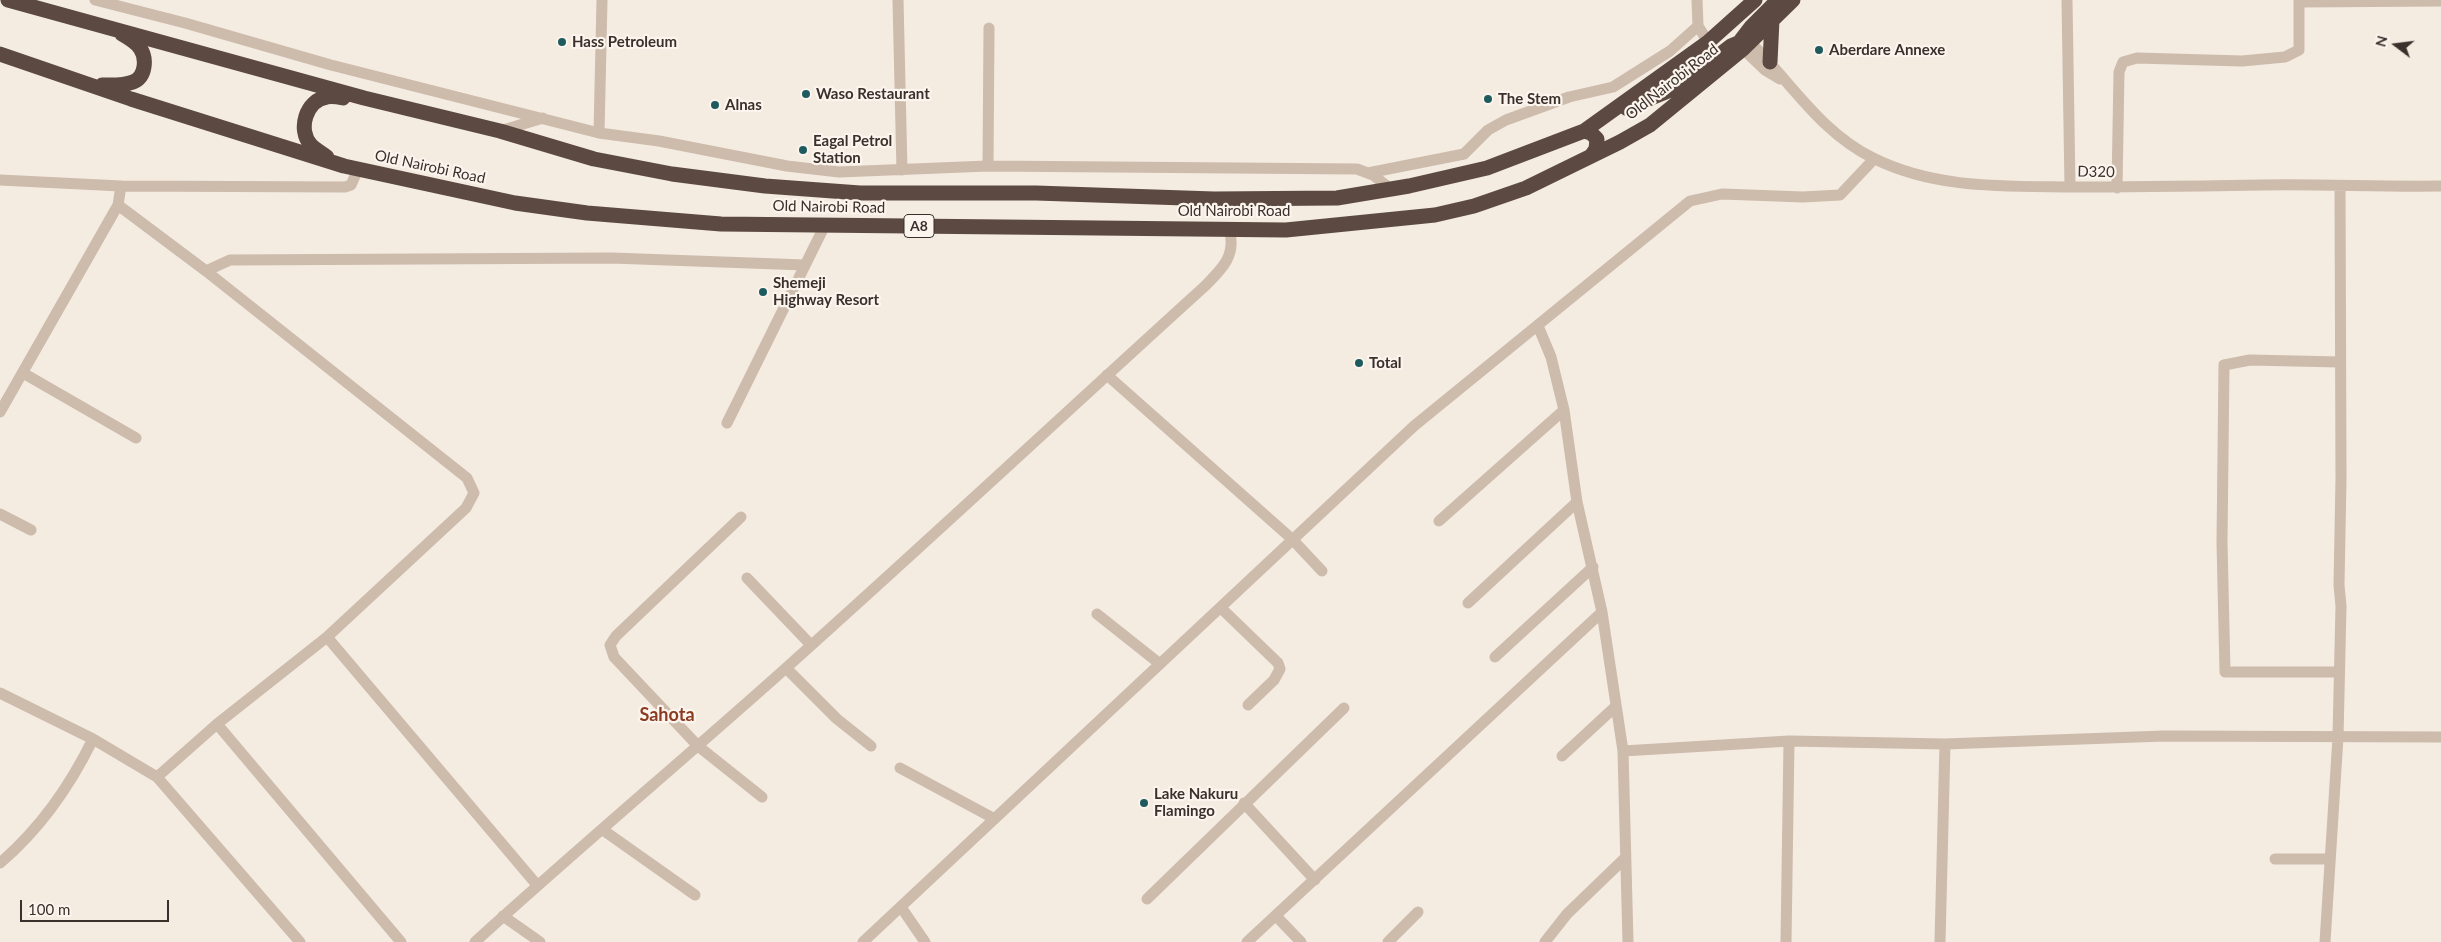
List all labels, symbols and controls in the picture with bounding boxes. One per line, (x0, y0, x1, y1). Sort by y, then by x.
north arrow (2371, 20, 2421, 70)
place label: Hass Petroleum (572, 33, 677, 51)
text: N (2371, 34, 2391, 48)
marker: Hass Petroleum (556, 36, 568, 48)
street label: Old Nairobi Road (1622, 40, 1722, 124)
place label: Aberdare Annexe (1829, 41, 1945, 59)
marker: Aberdare Annexe (1813, 44, 1825, 56)
place label: Waso Restaurant (816, 85, 930, 103)
marker: Waso Restaurant (800, 88, 812, 100)
place label: The Stem (1498, 90, 1561, 108)
marker: The Stem (1482, 93, 1494, 105)
place label: Alnas (725, 96, 762, 114)
marker: Alnas (709, 99, 721, 111)
place label: Eagal Petrol Station (813, 132, 892, 167)
marker: Eagal Petrol Station (797, 144, 809, 156)
street label: Old Nairobi Road (373, 146, 487, 188)
street label: D320 (2077, 163, 2115, 181)
street label: Old Nairobi Road (773, 197, 885, 217)
street label: Old Nairobi Road (1178, 202, 1290, 220)
road number: A8 (904, 215, 934, 238)
place label: Shemeji Highway Resort (773, 274, 879, 309)
marker: Shemeji Highway Resort (757, 286, 769, 298)
place label: Total (1369, 354, 1402, 372)
marker: Total (1353, 357, 1365, 369)
district label: Sahota (639, 704, 695, 726)
place label: Lake Nakuru Flamingo (1154, 785, 1238, 820)
marker: Lake Nakuru Flamingo (1138, 797, 1150, 809)
scale bar (22, 890, 171, 922)
text: 100 m (28, 900, 70, 918)

